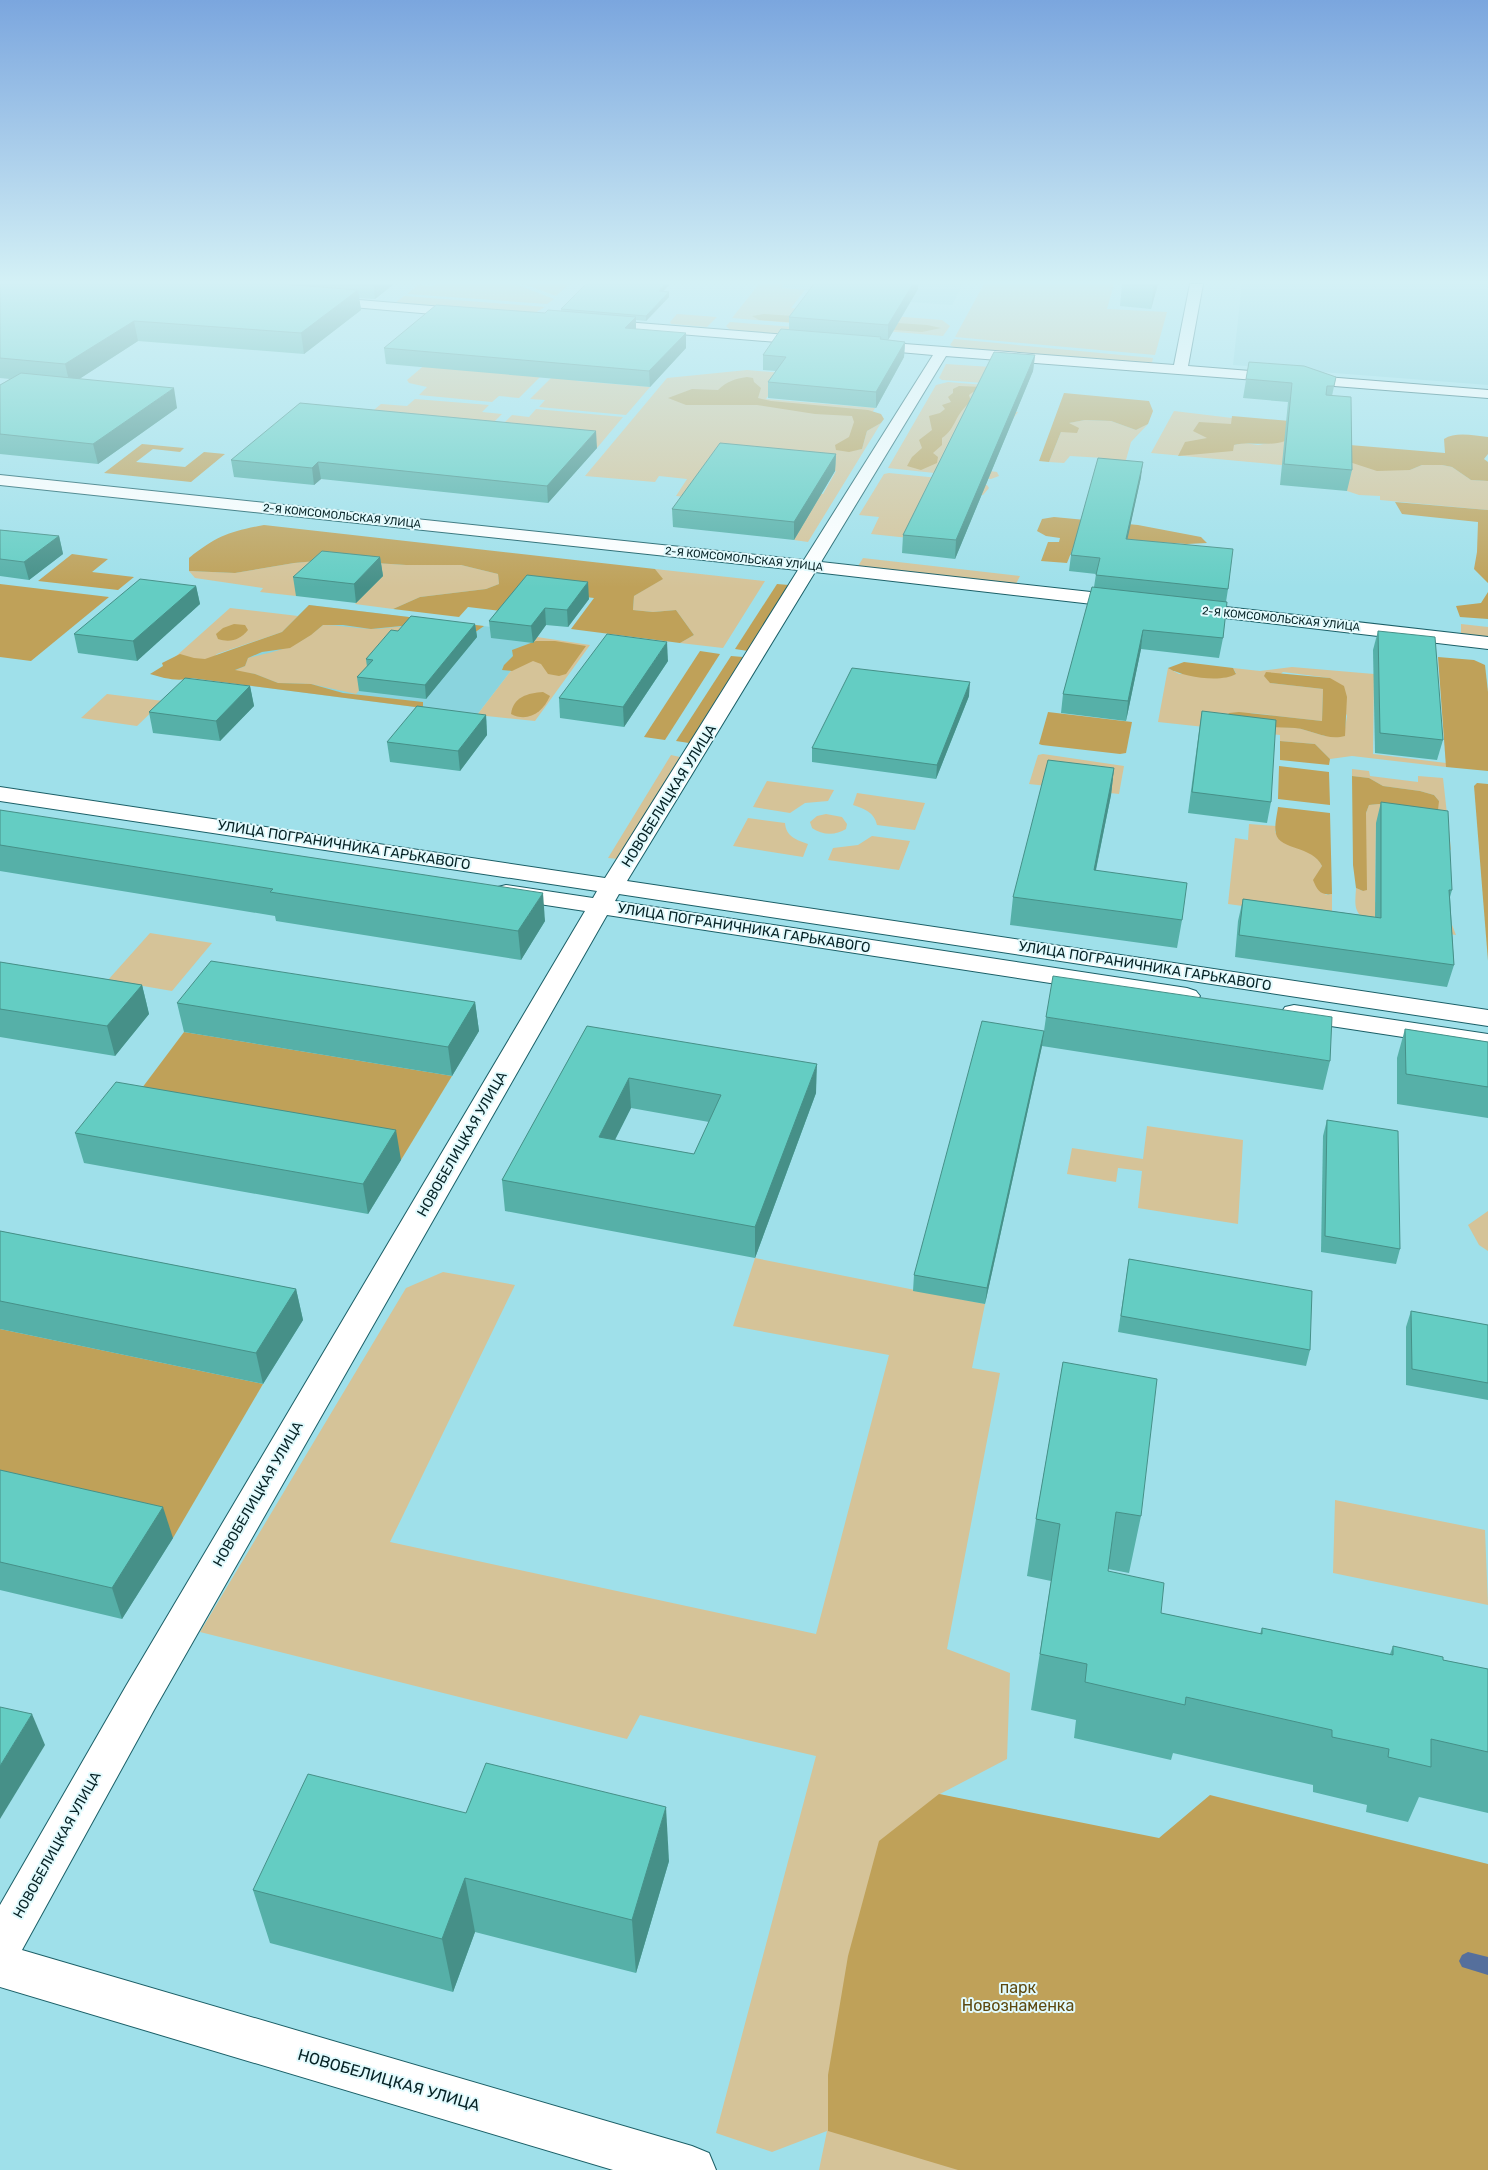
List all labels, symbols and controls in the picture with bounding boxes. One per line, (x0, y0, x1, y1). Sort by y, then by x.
street label: 2-Я КОМСОМОЛЬСКАЯ УЛИЦА (262, 501, 422, 531)
street label: 2-Я КОМСОМОЛЬСКАЯ УЛИЦА (664, 544, 824, 574)
street label: 2-Я КОМСОМОЛЬСКАЯ УЛИЦА (1201, 604, 1361, 634)
street label: НОВОБЕЛИЦКАЯ УЛИЦА (618, 721, 720, 870)
street label: УЛИЦА ПОГРАНИЧНИКА ГАРЬКАВОГО (216, 817, 472, 873)
street label: УЛИЦА ПОГРАНИЧНИКА ГАРЬКАВОГО (616, 900, 872, 956)
street label: УЛИЦА ПОГРАНИЧНИКА ГАРЬКАВОГО (1017, 938, 1273, 994)
street label: НОВОБЕЛИЦКАЯ УЛИЦА (413, 1068, 511, 1220)
street label: НОВОБЕЛИЦКАЯ УЛИЦА (209, 1418, 307, 1570)
street label: НОВОБЕЛИЦКАЯ УЛИЦА (10, 1768, 105, 1921)
park label: парк Новознаменка (962, 1978, 1074, 2015)
street label: НОВОБЕЛИЦКАЯ УЛИЦА (296, 2045, 483, 2115)

